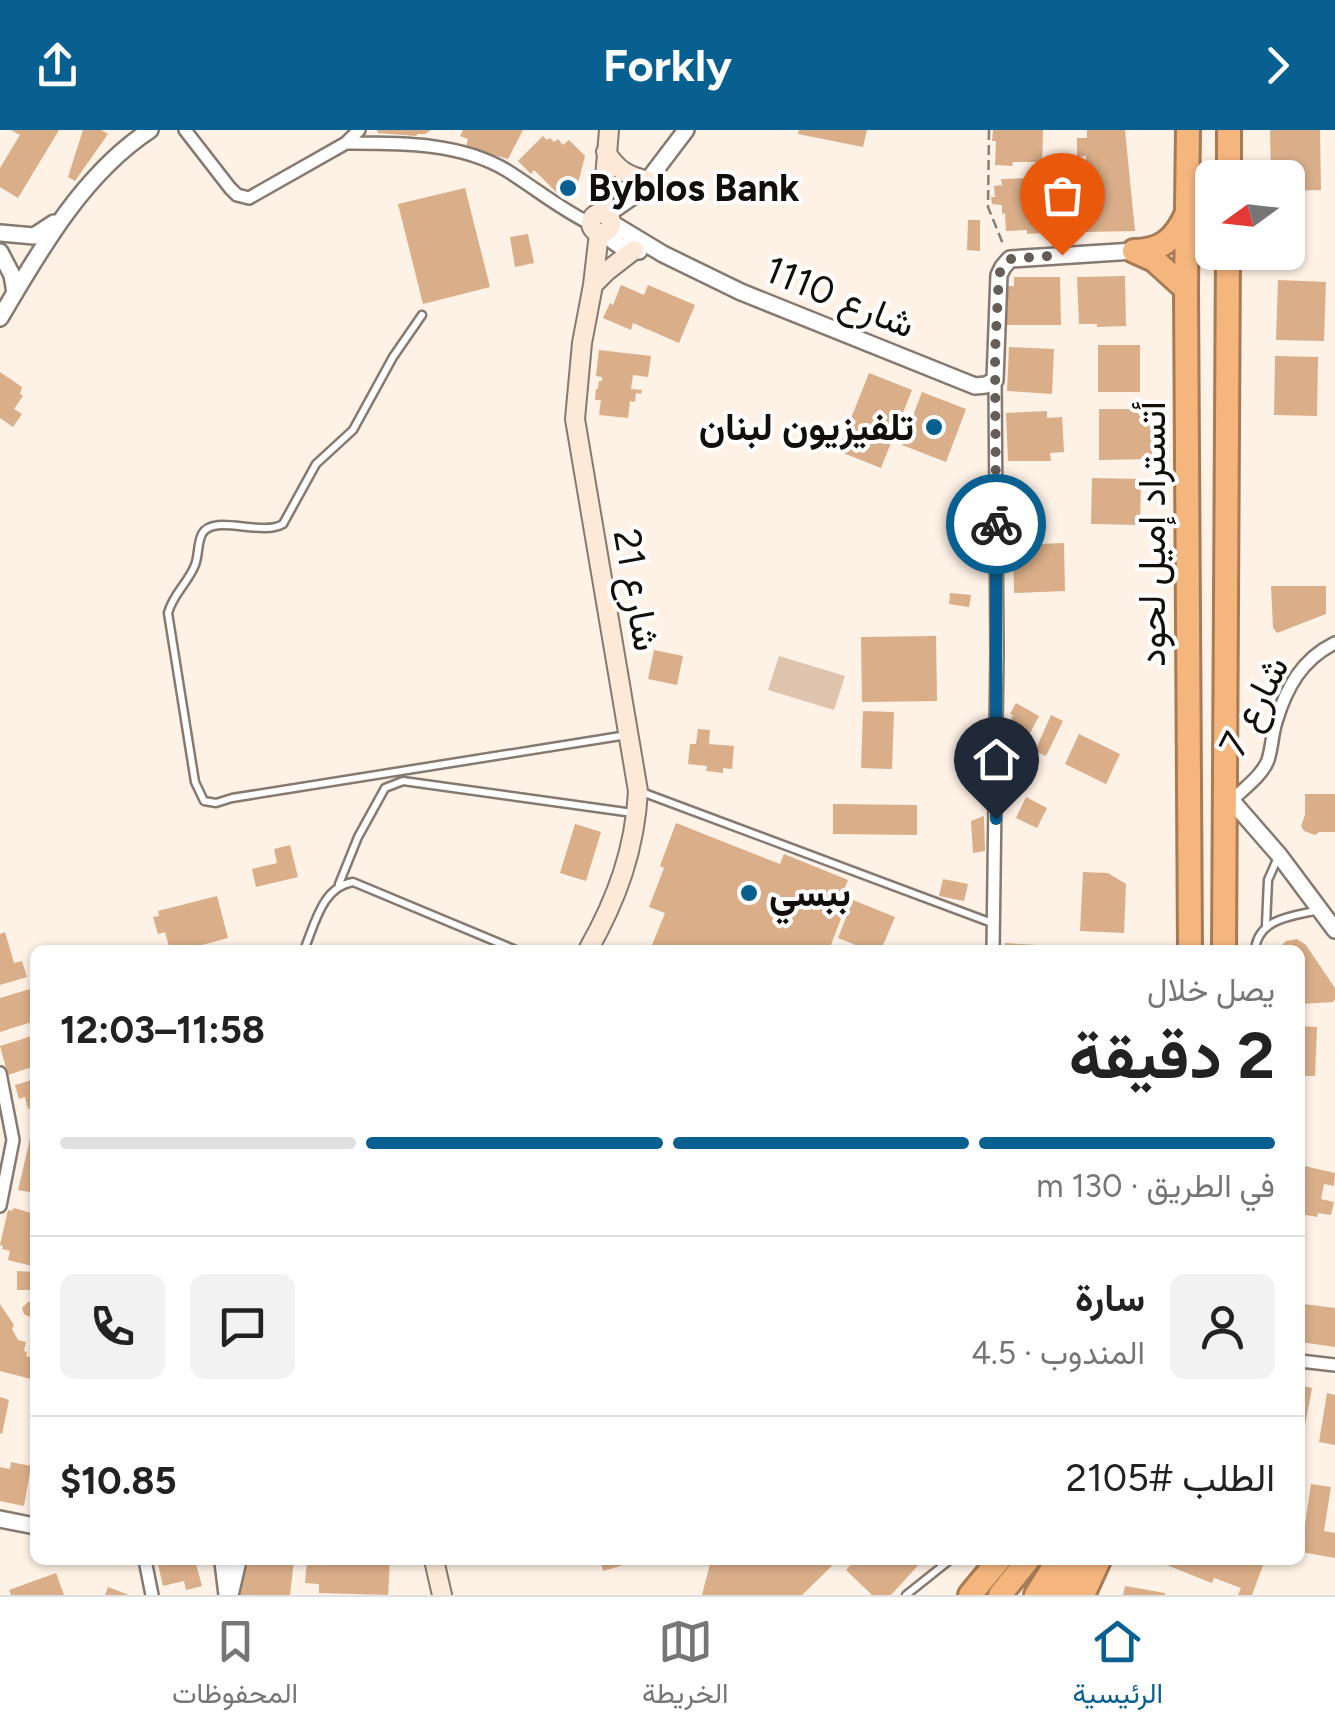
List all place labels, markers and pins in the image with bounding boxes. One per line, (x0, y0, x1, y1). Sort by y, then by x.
pin (1020, 153, 1105, 256)
place label: Byblos Bank (588, 165, 800, 211)
marker: Byblos Bank (557, 177, 579, 199)
place label: تلفيزيون لبنان (699, 404, 914, 451)
marker: تلفيزيون لبنان (923, 416, 945, 438)
pin (954, 717, 1039, 820)
place label: ببسي (769, 870, 851, 925)
marker: ببسي (738, 882, 760, 904)

